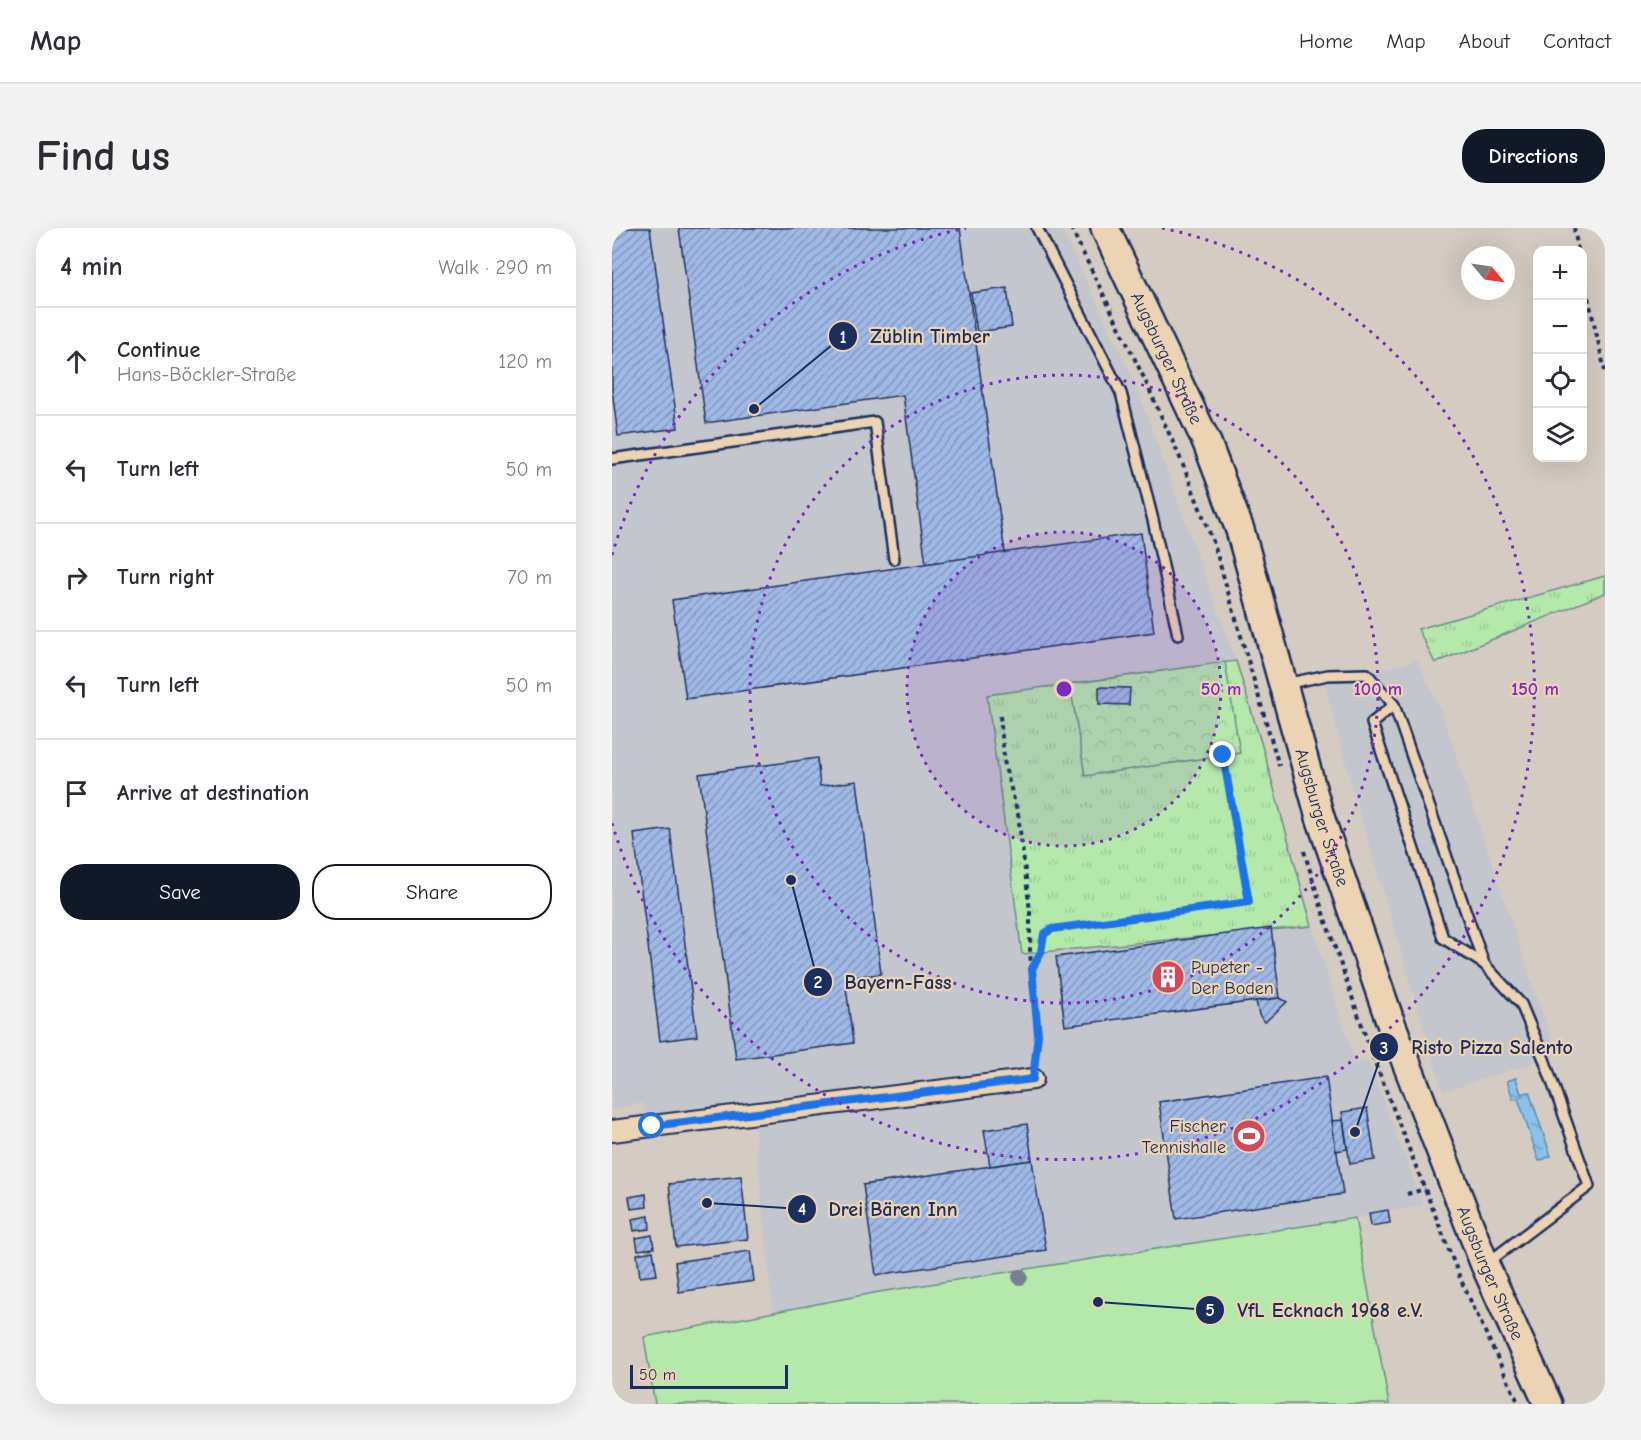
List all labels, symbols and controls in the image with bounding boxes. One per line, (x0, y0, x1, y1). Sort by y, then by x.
text: Map (30, 25, 81, 57)
text: Home (1299, 29, 1353, 53)
text: Map (1386, 29, 1426, 53)
text: About (1459, 29, 1510, 53)
text: Contact (1543, 29, 1611, 53)
button: Directions (1462, 129, 1605, 183)
text: Find us (36, 132, 170, 181)
north arrow (1461, 246, 1515, 300)
map controls (1533, 246, 1587, 462)
button: + (1533, 246, 1587, 300)
text: 4 min (60, 252, 123, 282)
text: Walk · 290 m (438, 256, 552, 279)
street label: Augsburger Straße (1126, 289, 1207, 428)
button: − (1533, 300, 1587, 354)
callout: Züblin Timber (828, 317, 1001, 355)
text: Züblin Timber (870, 325, 990, 348)
text: 1 (839, 327, 847, 348)
text: Continue (117, 337, 200, 363)
icon: ahead (60, 345, 93, 378)
text: 120 m (498, 350, 552, 373)
button: locate (1533, 354, 1587, 408)
text: Hans-Böckler-Straße (117, 363, 296, 386)
button: layers (1533, 408, 1587, 462)
icon: left (60, 453, 93, 486)
text: Turn left (117, 456, 199, 482)
text: 50 m (506, 458, 552, 481)
icon: right (60, 561, 93, 594)
text: Turn right (117, 564, 214, 590)
text: 70 m (507, 566, 552, 589)
icon: left (60, 669, 93, 702)
text: Turn left (117, 672, 199, 698)
text: 50 m (506, 674, 552, 697)
centre of rings (1054, 679, 1074, 699)
text: 50 m (1201, 679, 1241, 700)
text: 100 m (1354, 679, 1402, 700)
text: 150 m (1511, 679, 1559, 700)
route end (1209, 741, 1235, 767)
street label: Augsburger Straße (1290, 746, 1353, 889)
icon: arrive (60, 777, 93, 810)
text: Arrive at destination (117, 780, 309, 806)
button: Save (60, 864, 300, 920)
button: Share (312, 864, 552, 920)
place label: Pupeter - Der Boden (1191, 957, 1274, 999)
building icon: Pupeter - Der Boden (1150, 959, 1186, 995)
callout: Bayern-Fass (803, 963, 964, 1001)
text: Bayern-Fass (845, 971, 951, 994)
text: 2 (814, 972, 823, 993)
callout: Risto Pizza Salento (1369, 1028, 1585, 1066)
text: Risto Pizza Salento (1411, 1036, 1573, 1059)
text: 3 (1380, 1038, 1388, 1059)
route start (638, 1112, 664, 1138)
place label: Fischer Tennishalle (1142, 1116, 1227, 1158)
sports icon: Fischer Tennishalle (1231, 1118, 1267, 1154)
callout: Drei Bären Inn (787, 1190, 970, 1228)
text: Drei Bären Inn (828, 1198, 958, 1221)
text: 4 (798, 1199, 806, 1220)
street label: Augsburger Straße (1452, 1203, 1528, 1344)
callout: VfL Ecknach 1968 e.V. (1195, 1291, 1434, 1329)
text: VfL Ecknach 1968 e.V. (1237, 1299, 1423, 1322)
text: 5 (1205, 1300, 1215, 1321)
scale bar (630, 1362, 788, 1390)
text: 50 m (639, 1366, 676, 1384)

